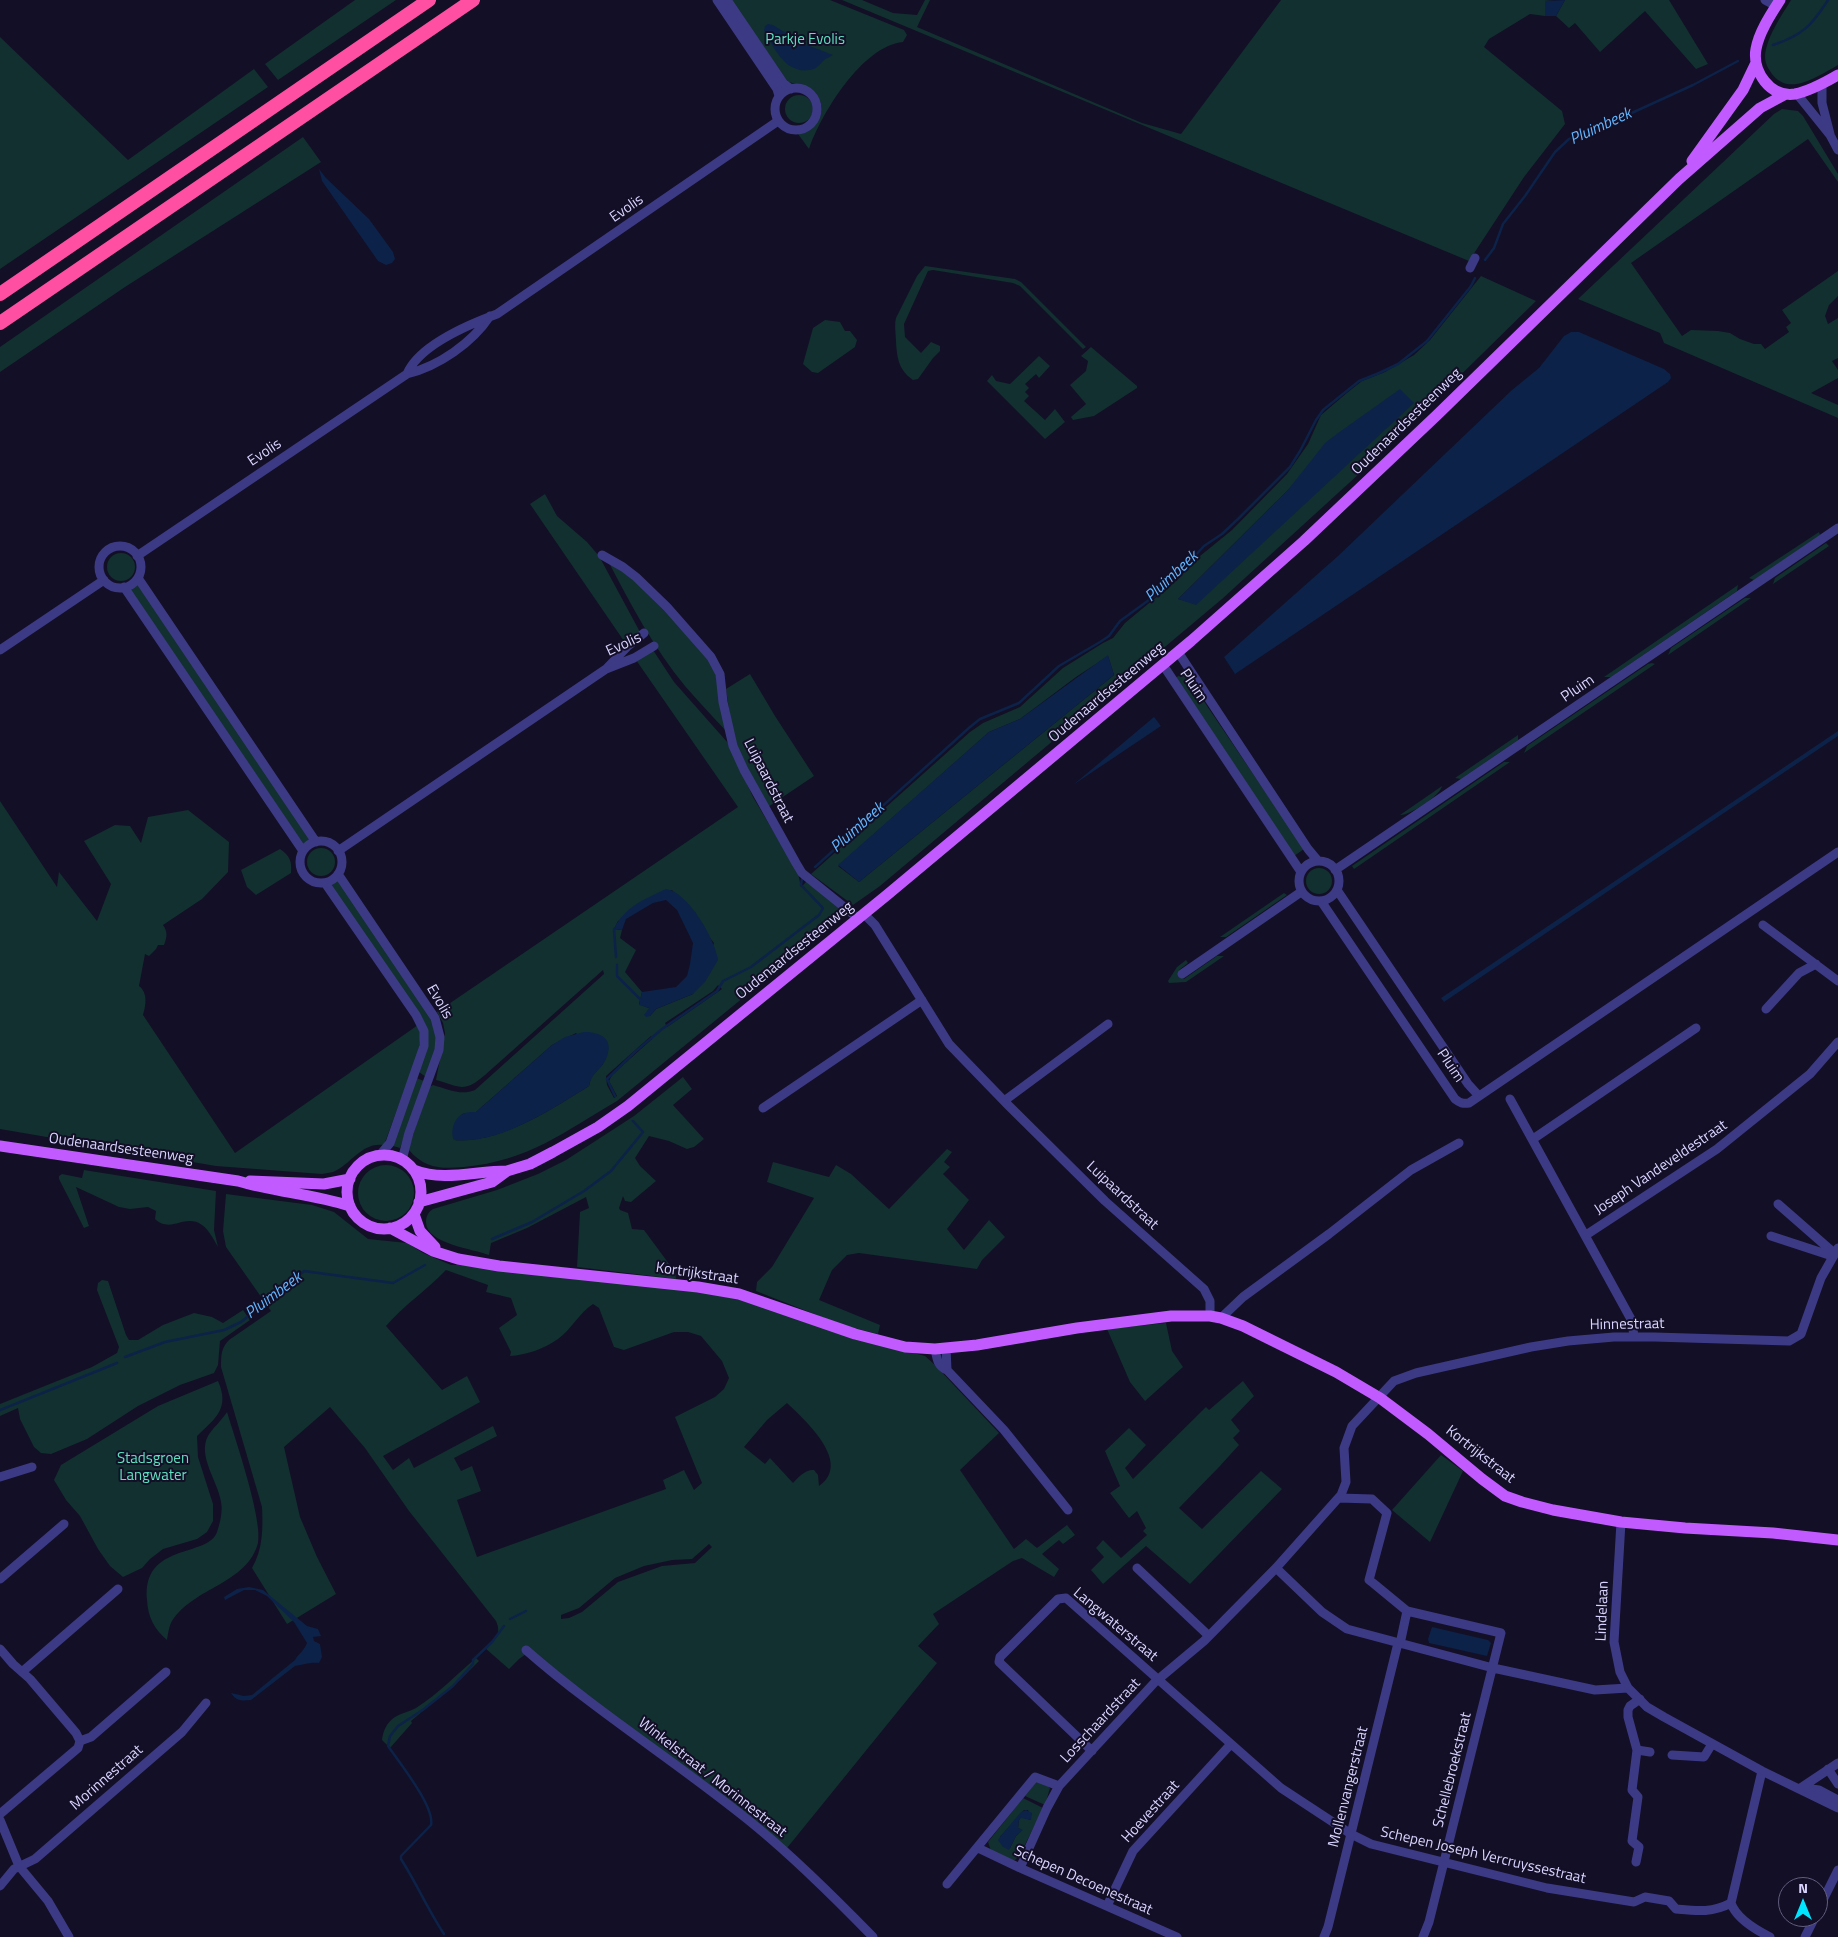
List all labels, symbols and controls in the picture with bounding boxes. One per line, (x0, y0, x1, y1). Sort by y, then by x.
park label: Parkje Evolis (765, 31, 845, 49)
water label: Pluimbeek (1567, 104, 1635, 150)
street label: Evolis (607, 191, 647, 227)
street label: Oudenaardsesteenweg (1348, 365, 1466, 479)
street label: Evolis (245, 435, 285, 471)
water label: Pluimbeek (1141, 548, 1203, 606)
street label: Evolis (603, 629, 645, 661)
street label: Oudenaardsesteenweg (1045, 639, 1169, 747)
street label: Pluim (1175, 666, 1211, 706)
street label: Pluim (1558, 671, 1598, 707)
street label: Luipaardstraat (739, 736, 797, 826)
water label: Pluimbeek (827, 799, 889, 857)
street label: Oudenaardsesteenweg (733, 898, 857, 1004)
street label: Evolis (422, 982, 456, 1022)
street label: Pluim (1432, 1046, 1468, 1086)
street label: Joseph Vandeveldestraat (1591, 1117, 1731, 1219)
street label: Oudenaardsesteenweg (47, 1130, 195, 1168)
street label: Luipaardstraat (1082, 1158, 1162, 1234)
street label: Kortrijkstraat (654, 1259, 740, 1289)
water label: Pluimbeek (242, 1269, 306, 1323)
street label: Hinnestraat (1589, 1315, 1665, 1335)
street label: Kortrijkstraat (1442, 1422, 1518, 1488)
park label: Stadsgroen Langwater (117, 1450, 189, 1485)
street label: Lindelaan (1593, 1580, 1613, 1642)
street label: Langwaterstraat (1069, 1584, 1161, 1666)
street label: Losschaardstraat (1057, 1675, 1145, 1767)
street label: Schellebroekstraat (1430, 1711, 1476, 1829)
street label: Winkelstraat / Morinnestraat (634, 1714, 790, 1842)
street label: Mollenvangerstraat (1325, 1725, 1373, 1849)
street label: Morinnestraat (67, 1742, 147, 1814)
street label: Hoevestraat (1118, 1777, 1184, 1847)
street label: Schepen Joseph Vercruyssestraat (1379, 1824, 1587, 1888)
street label: Schepen Decoenestraat (1011, 1842, 1155, 1920)
north arrow (1778, 1877, 1828, 1927)
text: N (1798, 1877, 1808, 1898)

